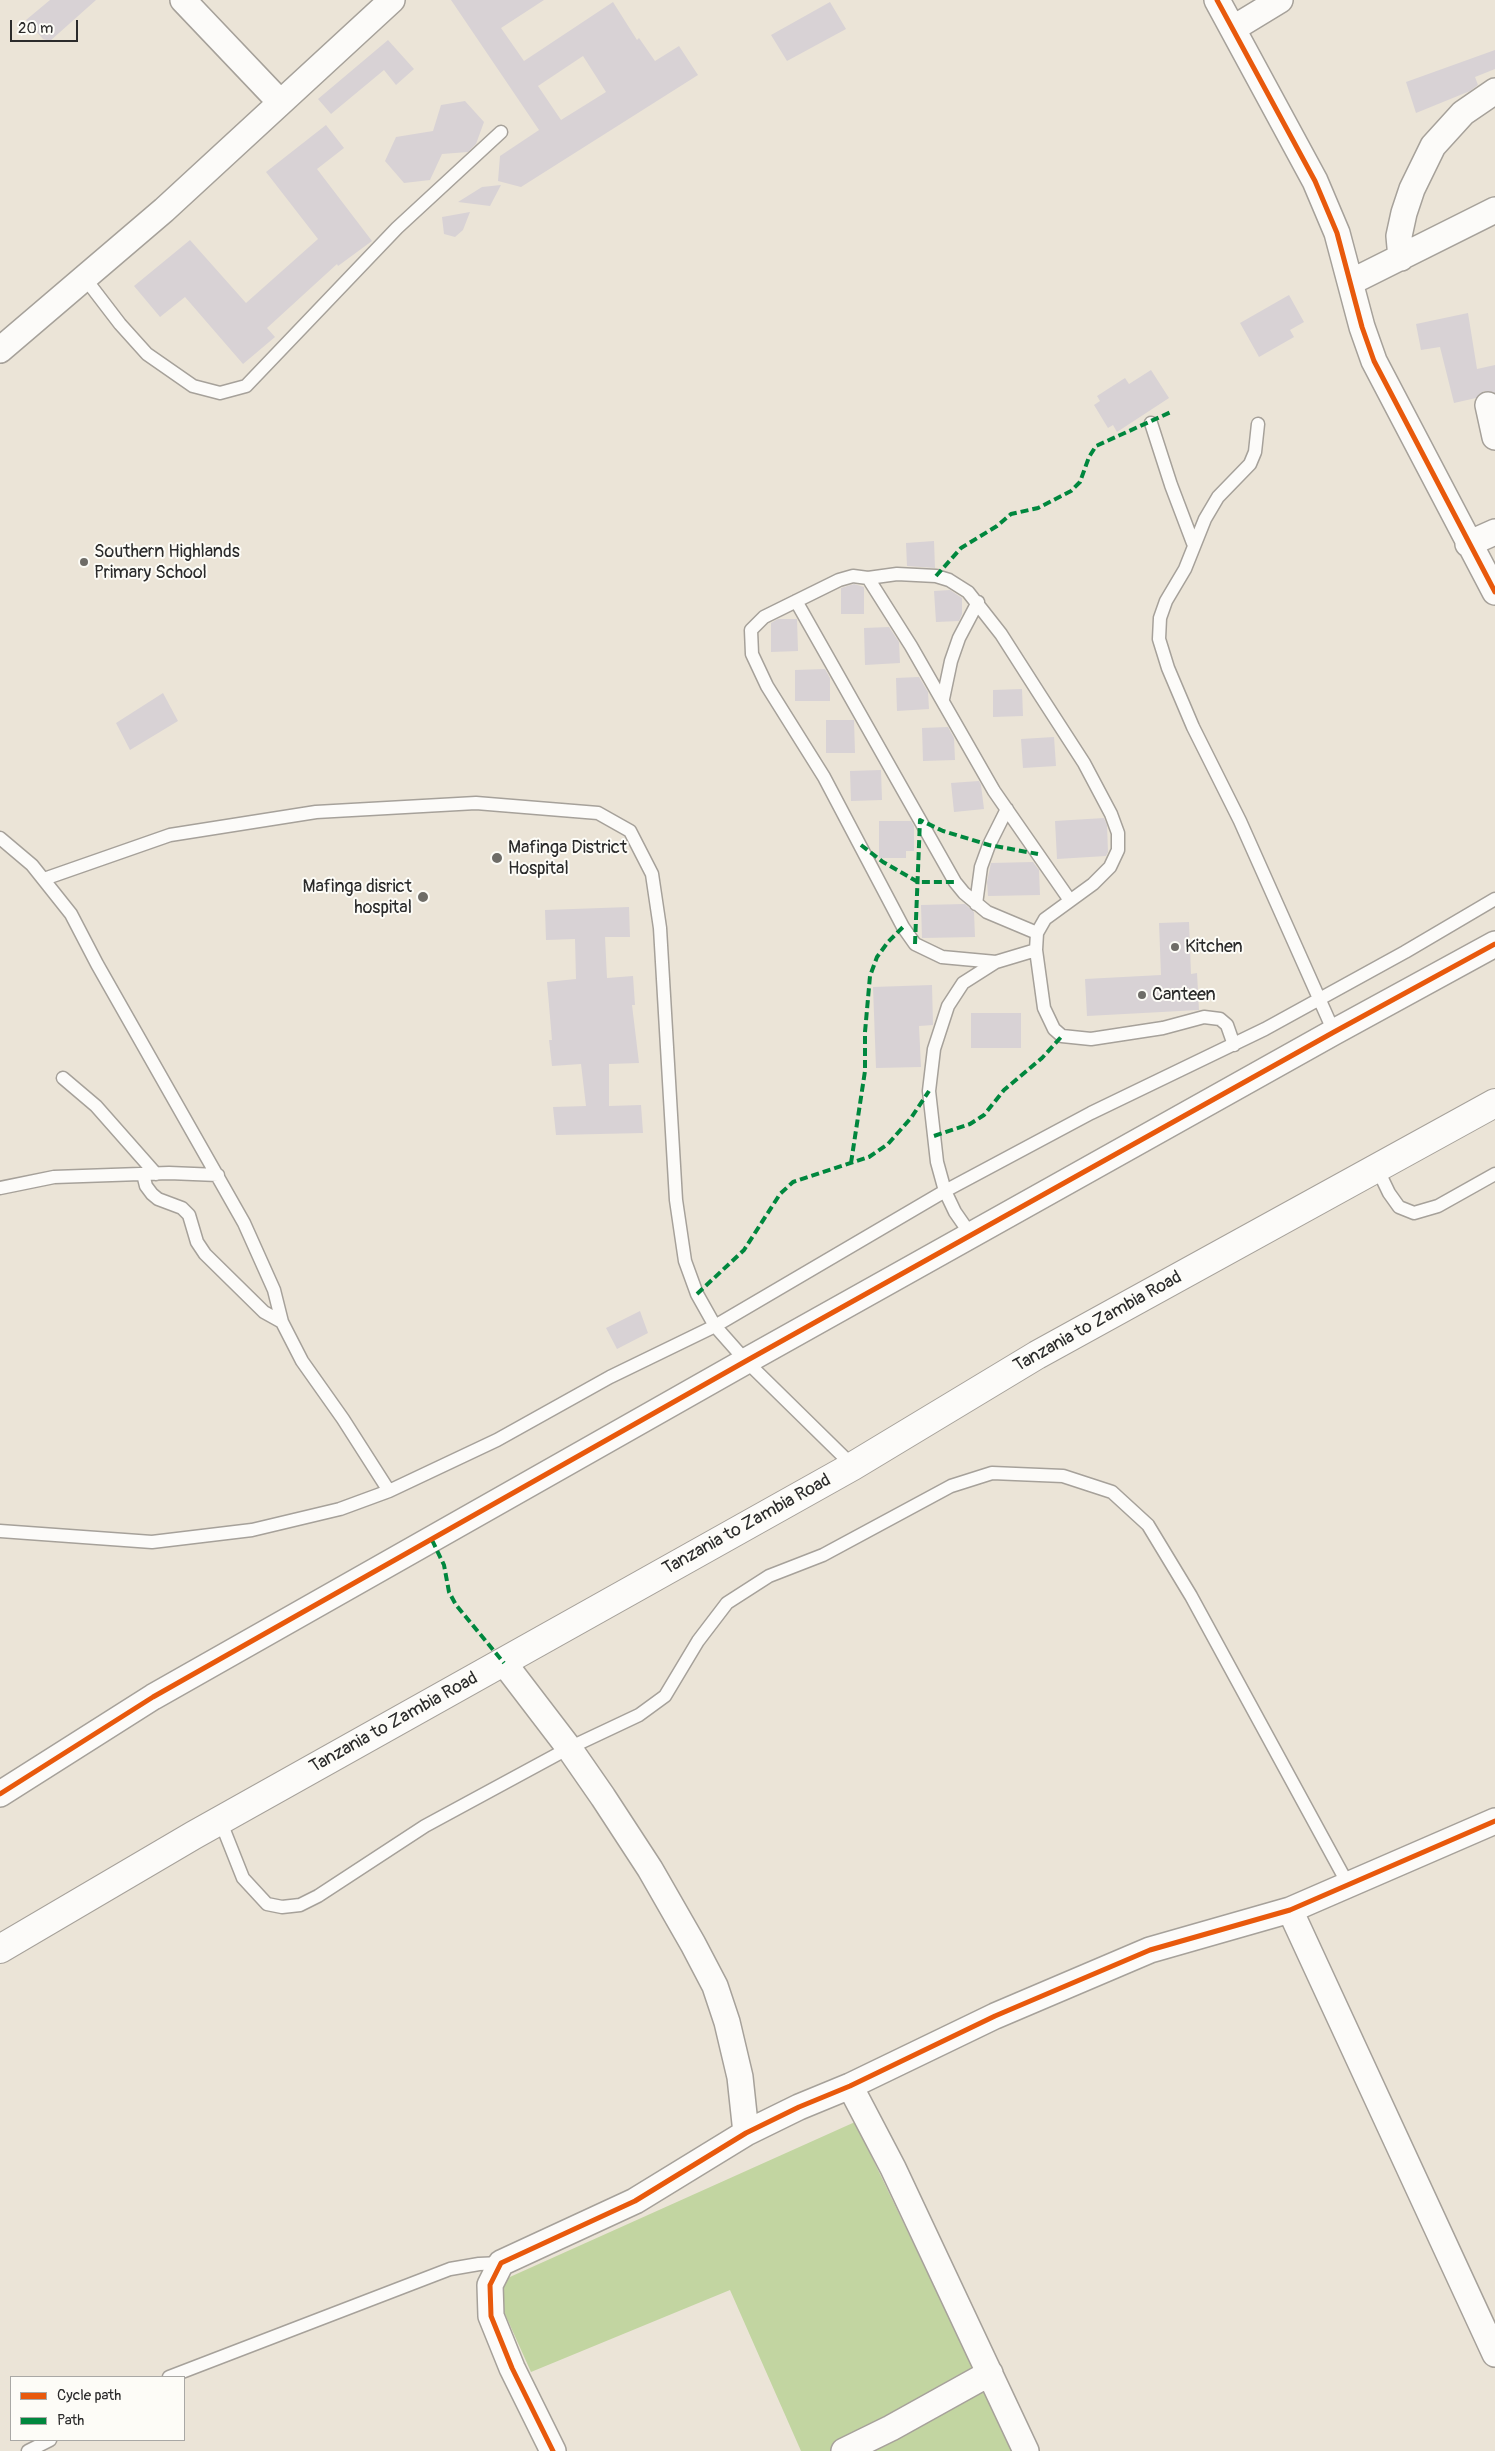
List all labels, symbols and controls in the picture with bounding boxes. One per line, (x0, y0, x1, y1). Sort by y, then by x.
scale bar (12, 10, 80, 42)
text: 20 m (18, 19, 53, 38)
place label: Southern Highlands Primary School (94, 541, 240, 584)
marker: Southern Highlands Primary School (78, 556, 90, 568)
place label: Mafinga District Hospital (508, 837, 627, 880)
marker: Mafinga District Hospital (490, 851, 504, 865)
place label: Mafinga disrict hospital (303, 876, 412, 919)
marker: Mafinga disrict hospital (416, 890, 430, 904)
place label: Kitchen (1185, 936, 1243, 958)
marker: Kitchen (1169, 941, 1181, 953)
place label: Canteen (1152, 984, 1216, 1006)
marker: Canteen (1136, 989, 1148, 1001)
street label: Tanzania to Zambia Road (1010, 1267, 1186, 1377)
street label: Tanzania to Zambia Road (659, 1470, 835, 1580)
street label: Tanzania to Zambia Road (306, 1668, 482, 1778)
legend (10, 2376, 185, 2441)
text: Cycle path (57, 2386, 121, 2405)
text: Path (57, 2411, 84, 2430)

